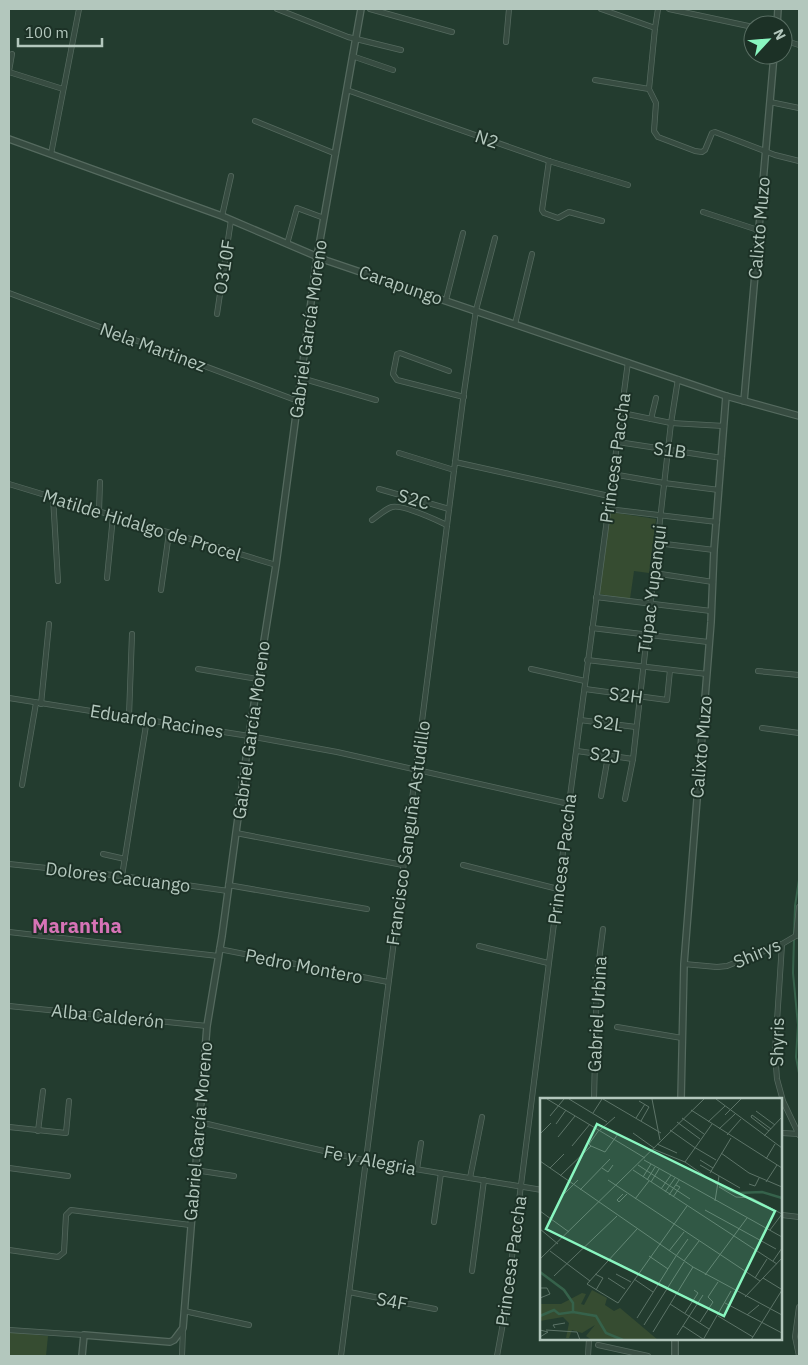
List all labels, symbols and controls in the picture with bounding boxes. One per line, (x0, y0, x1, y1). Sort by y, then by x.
scale bar (18, 15, 101, 47)
north arrow (743, 15, 793, 65)
text: 100 m (25, 23, 69, 42)
text: N (769, 26, 790, 43)
street label: N2 (472, 124, 502, 154)
street label: Calixto Muzo (743, 176, 775, 280)
street label: O310F (208, 238, 240, 296)
street label: Gabriel García Moreno (284, 238, 332, 420)
street label: Carapungo (356, 260, 446, 310)
street label: Nela Martinez (97, 317, 209, 377)
street label: Princesa Paccha (594, 391, 636, 525)
street label: S1B (652, 436, 688, 464)
street label: S2C (395, 483, 433, 515)
street label: Matilde Hidalgo de Procel (40, 484, 244, 566)
street label: Túpac Yupanqui (633, 524, 671, 654)
street label: Gabriel García Moreno (227, 639, 275, 821)
street label: S2H (608, 682, 644, 708)
street label: Calixto Muzo (685, 695, 717, 799)
street label: Eduardo Racines (88, 699, 226, 743)
street label: S2L (591, 710, 625, 736)
street label: Francisco Sanguña Astudillo (381, 719, 435, 947)
street label: S2J (588, 741, 622, 769)
street label: Princesa Paccha (543, 792, 581, 926)
street label: Dolores Cacuango (44, 857, 192, 897)
district label: Marantha (32, 912, 122, 939)
street label: Shirys (730, 933, 784, 973)
street label: Pedro Montero (243, 943, 365, 989)
street label: Gabriel Urbina (582, 955, 612, 1073)
street label: Alba Calderón (50, 999, 166, 1033)
street label: Shyris (765, 1017, 789, 1067)
street label: Gabriel García Moreno (179, 1040, 217, 1222)
inset map (540, 1098, 783, 1340)
street label: Fe y Alegria (322, 1140, 418, 1180)
street label: Princesa Paccha (490, 1194, 532, 1328)
street label: S4F (374, 1287, 410, 1315)

